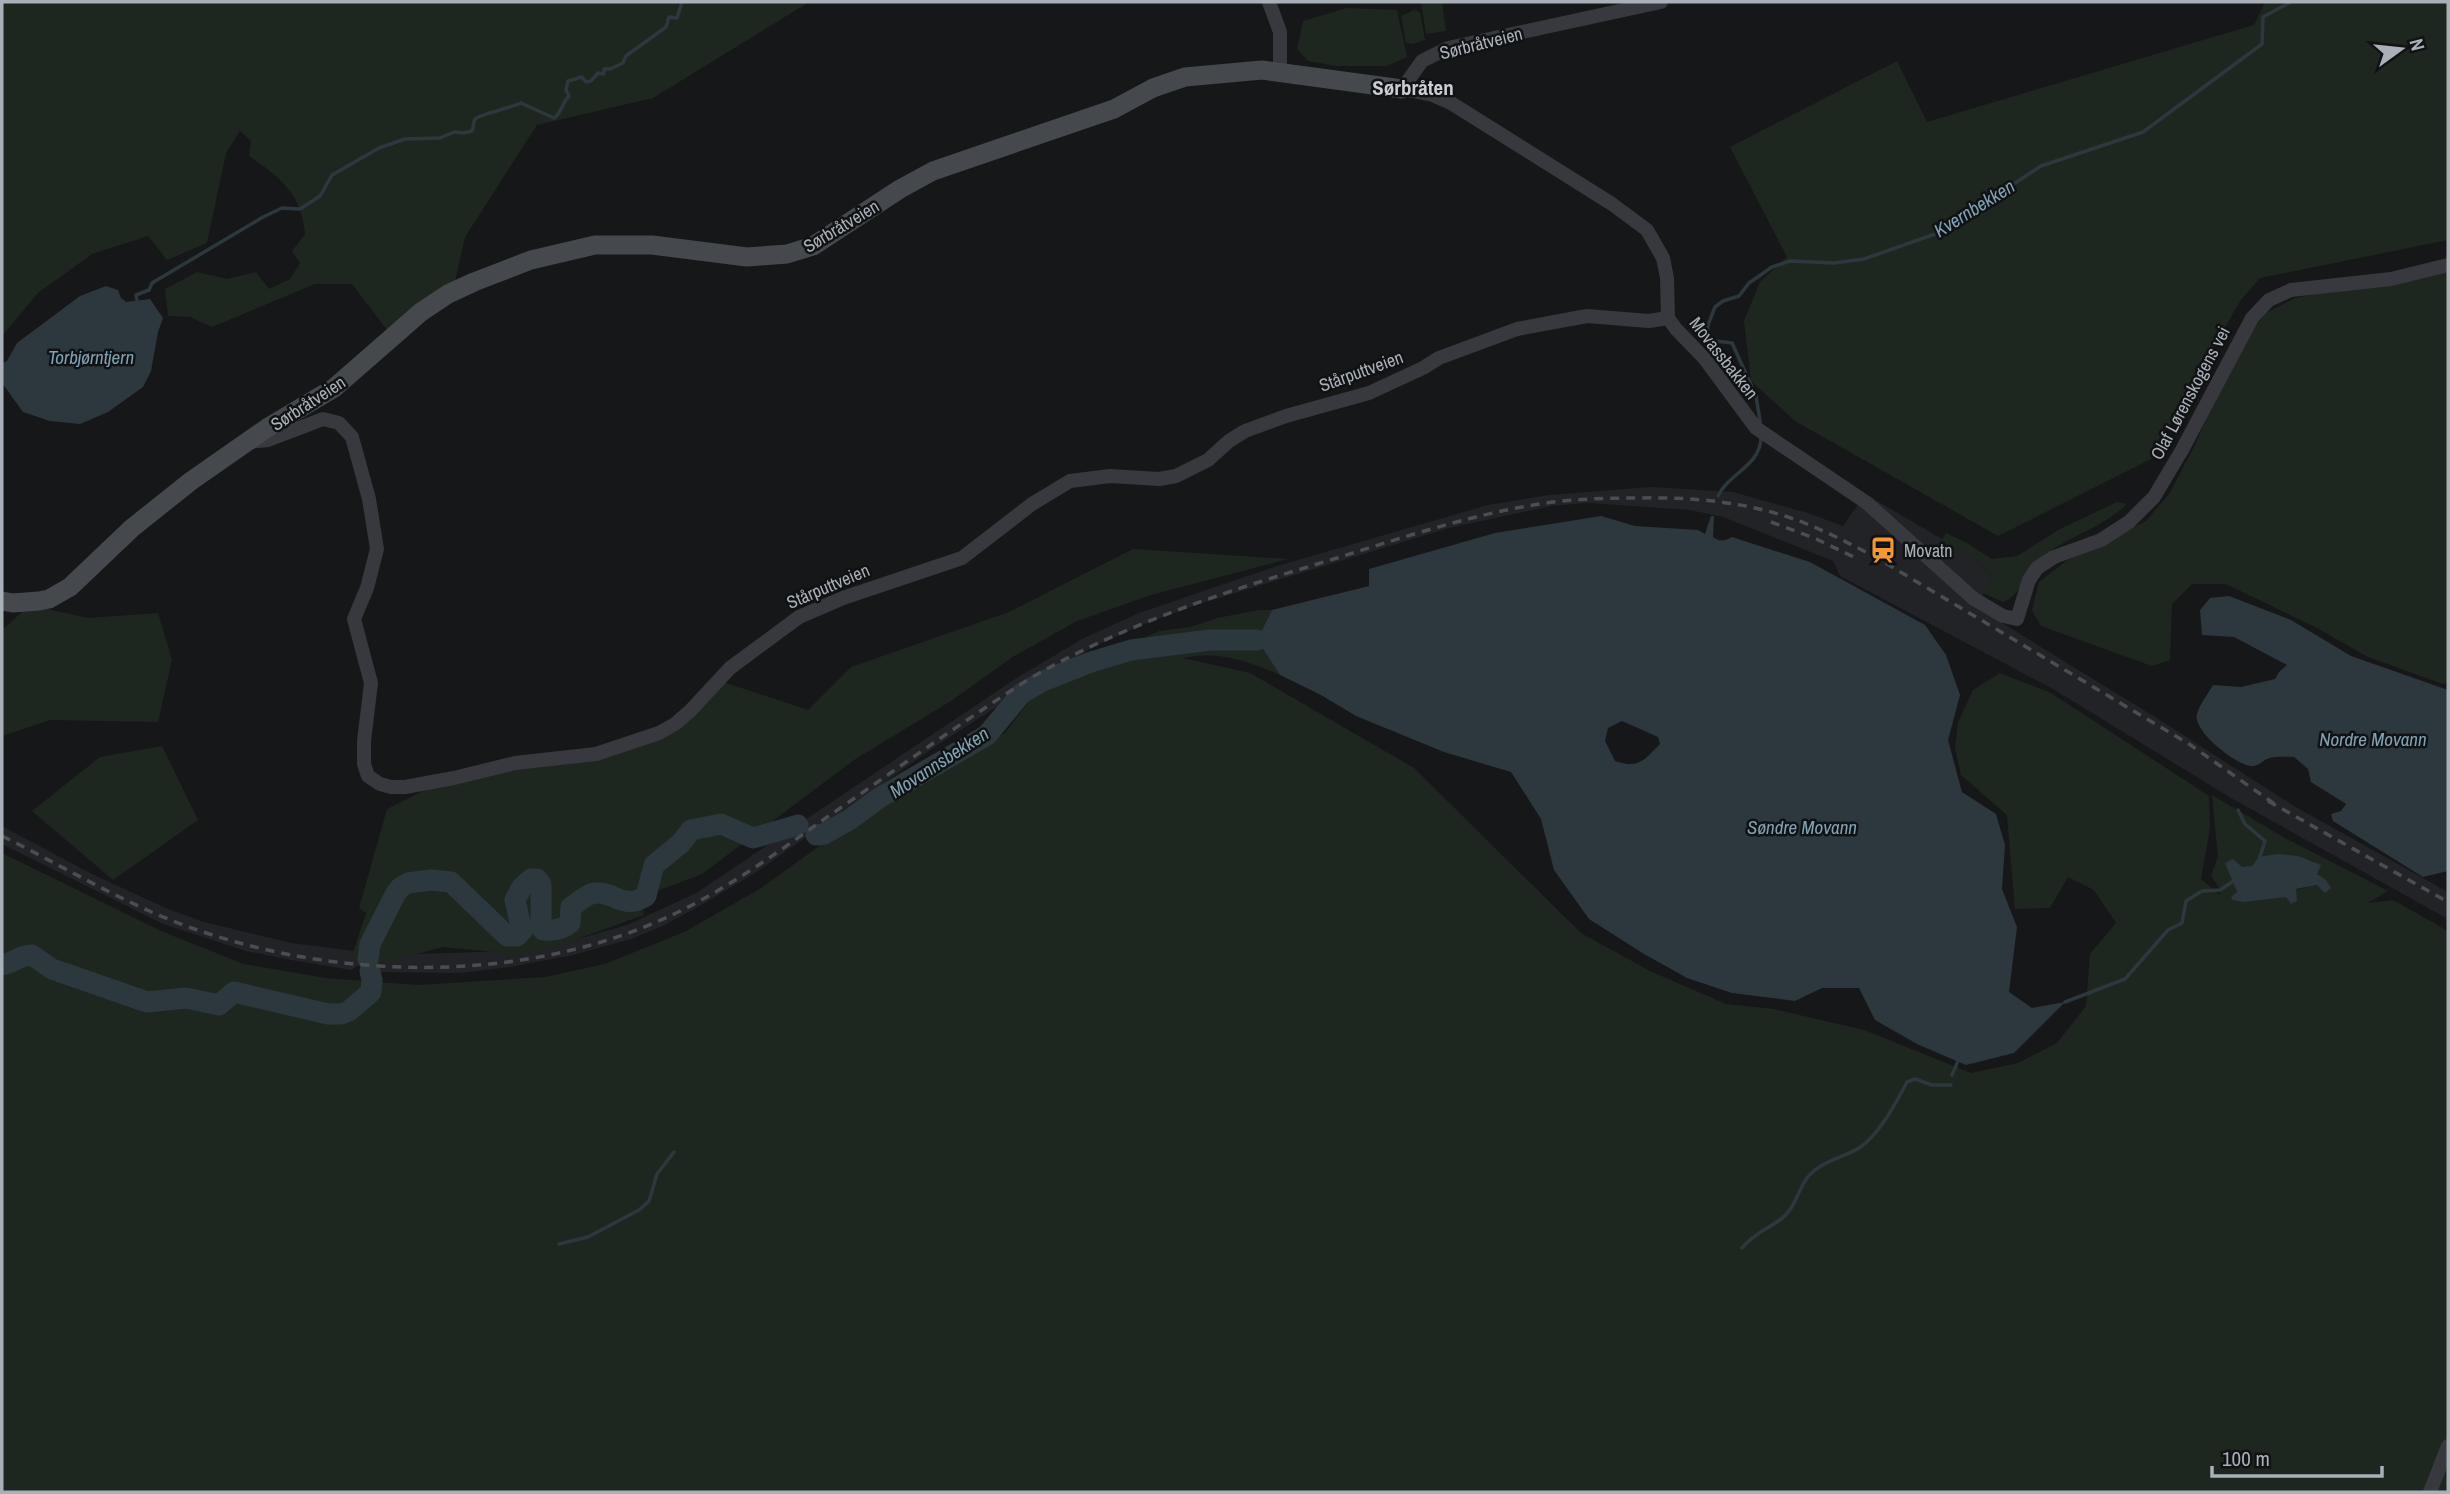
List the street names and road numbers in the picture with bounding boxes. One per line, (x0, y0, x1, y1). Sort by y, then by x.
street label: Sørbråtveien (1437, 21, 1525, 65)
street label: Sørbråtveien (798, 194, 884, 258)
street label: Movassbakken (1684, 312, 1764, 404)
street label: Olaf Lørenskogens vei (2144, 322, 2236, 464)
street label: Stårputtveien (1315, 344, 1407, 398)
street label: Sørbråtveien (266, 370, 350, 436)
street label: Stårputtveien (783, 557, 873, 615)

